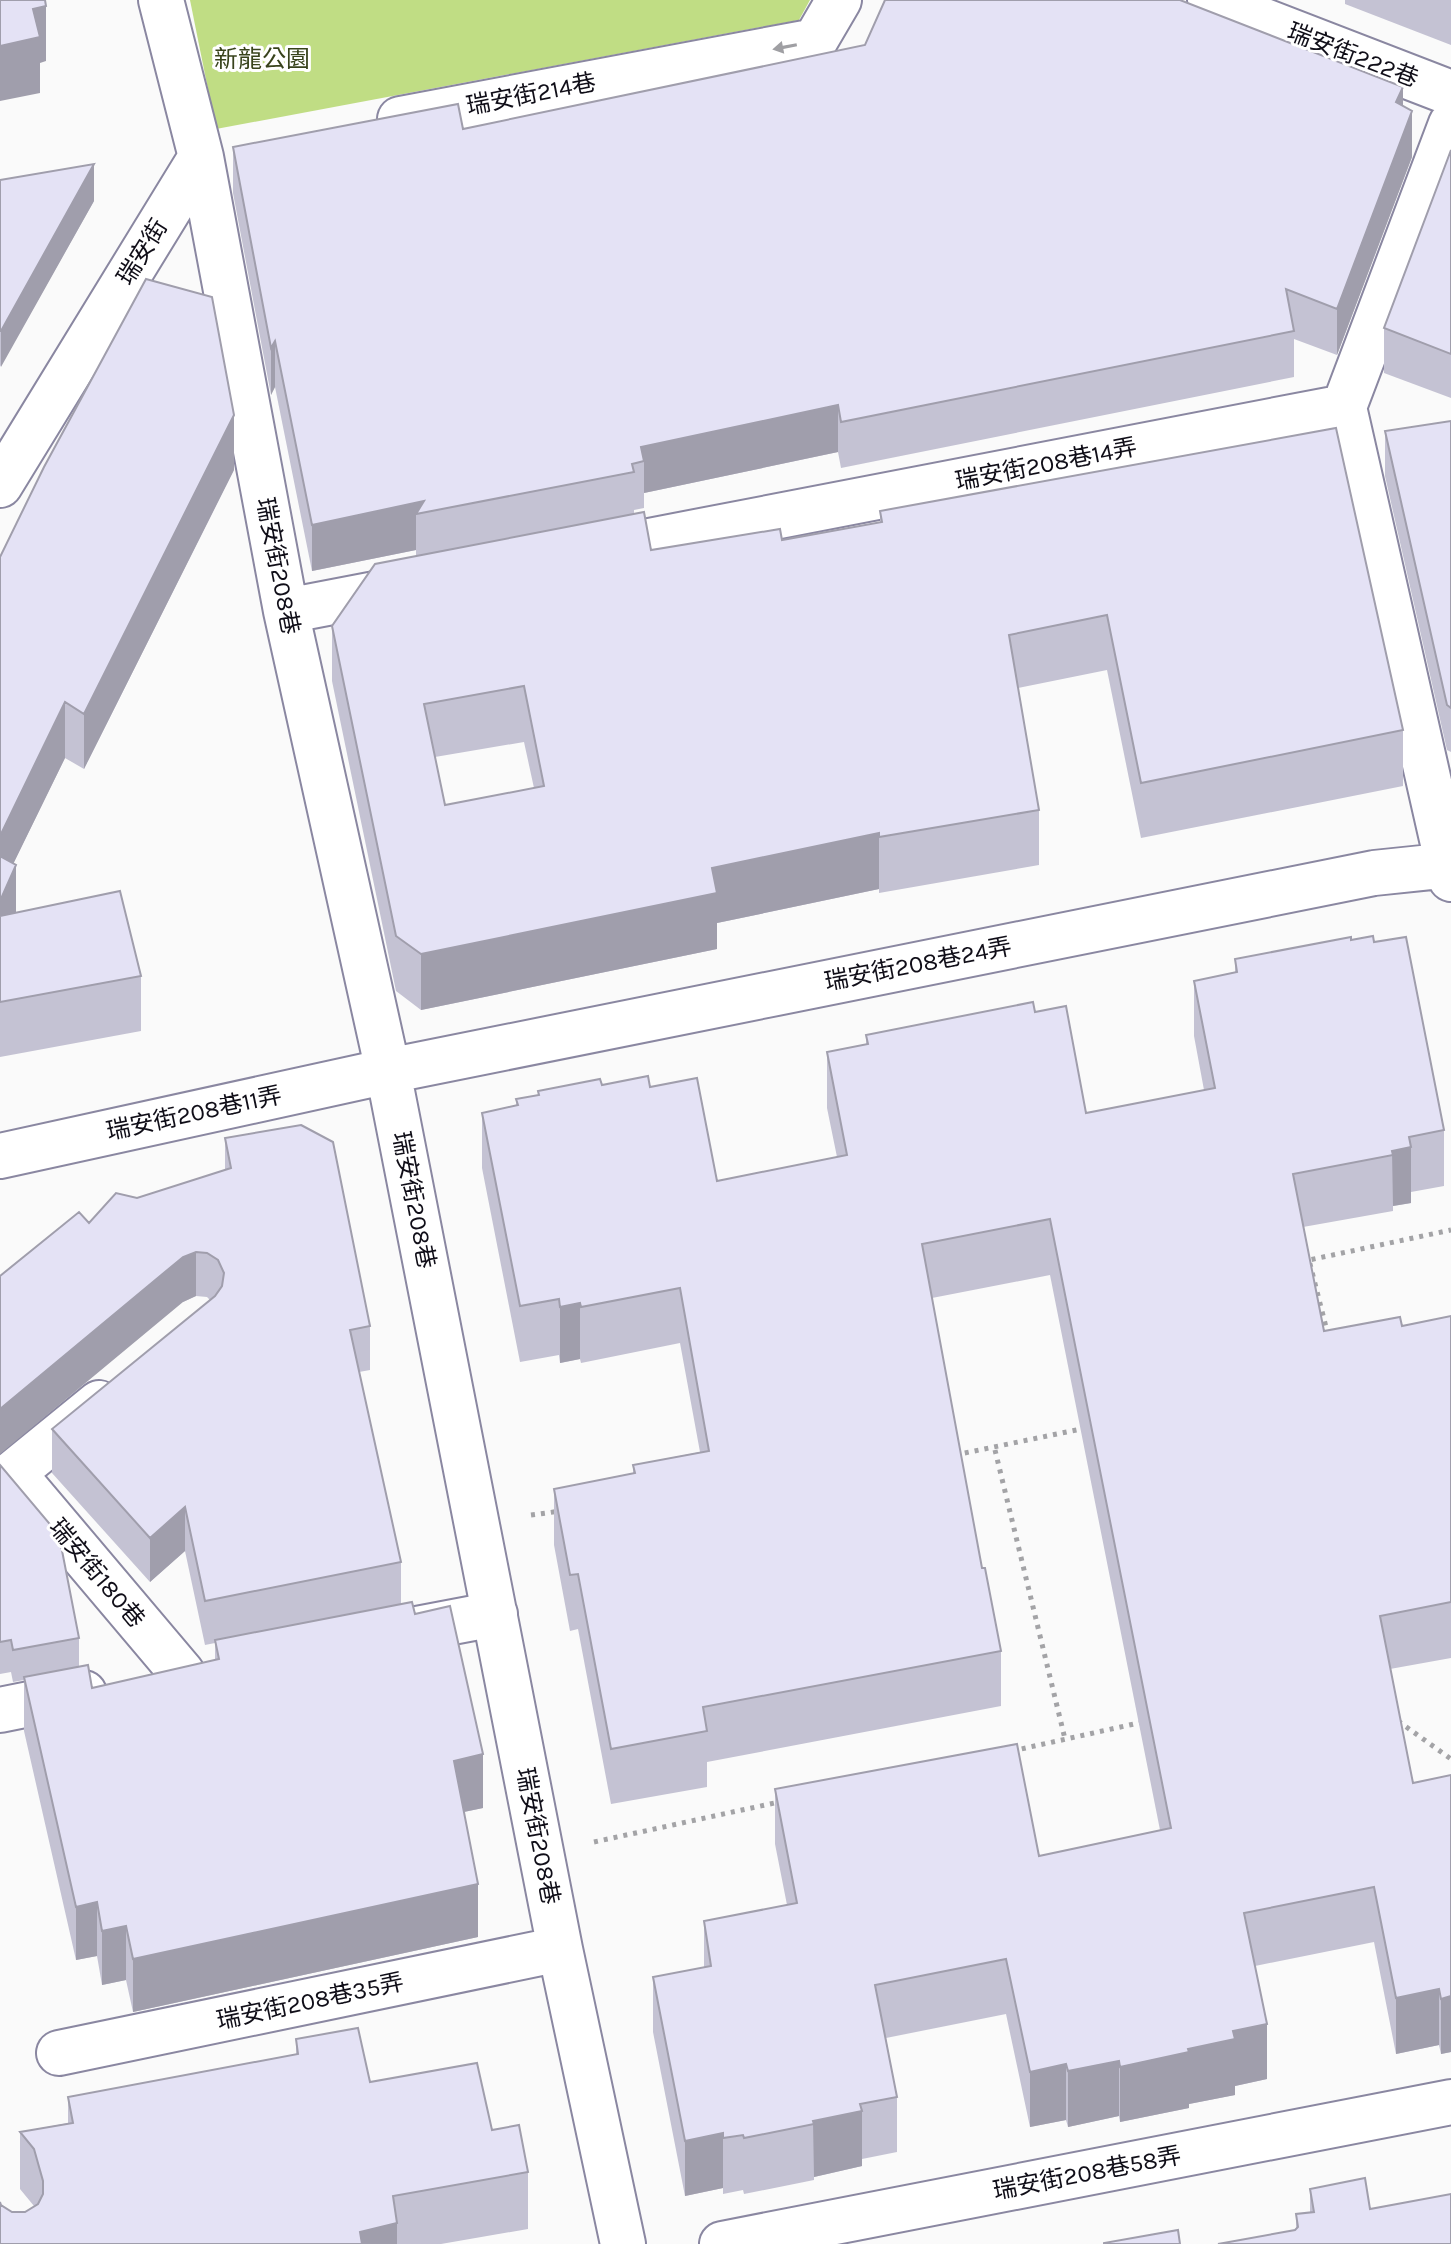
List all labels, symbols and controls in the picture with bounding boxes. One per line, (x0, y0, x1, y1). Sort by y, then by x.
street label: 瑞安街222巷 (1284, 17, 1422, 93)
one-way arrow (772, 41, 797, 53)
park label: 新龍公園 (214, 45, 310, 73)
street label: 瑞安街214巷 (464, 68, 598, 120)
street label: 瑞安街 (111, 214, 173, 290)
street label: 瑞安街208巷14弄 (953, 433, 1139, 495)
street label: 瑞安街208巷 (251, 495, 305, 637)
street label: 瑞安街208巷24弄 (822, 932, 1014, 996)
street label: 瑞安街208巷11弄 (104, 1081, 284, 1145)
street label: 瑞安街208巷 (387, 1129, 441, 1271)
street label: 瑞安街180巷 (44, 1513, 150, 1633)
street label: 瑞安街208巷 (511, 1765, 565, 1907)
street label: 瑞安街208巷35弄 (214, 1967, 406, 2035)
street label: 瑞安街208巷58弄 (990, 2141, 1184, 2205)

